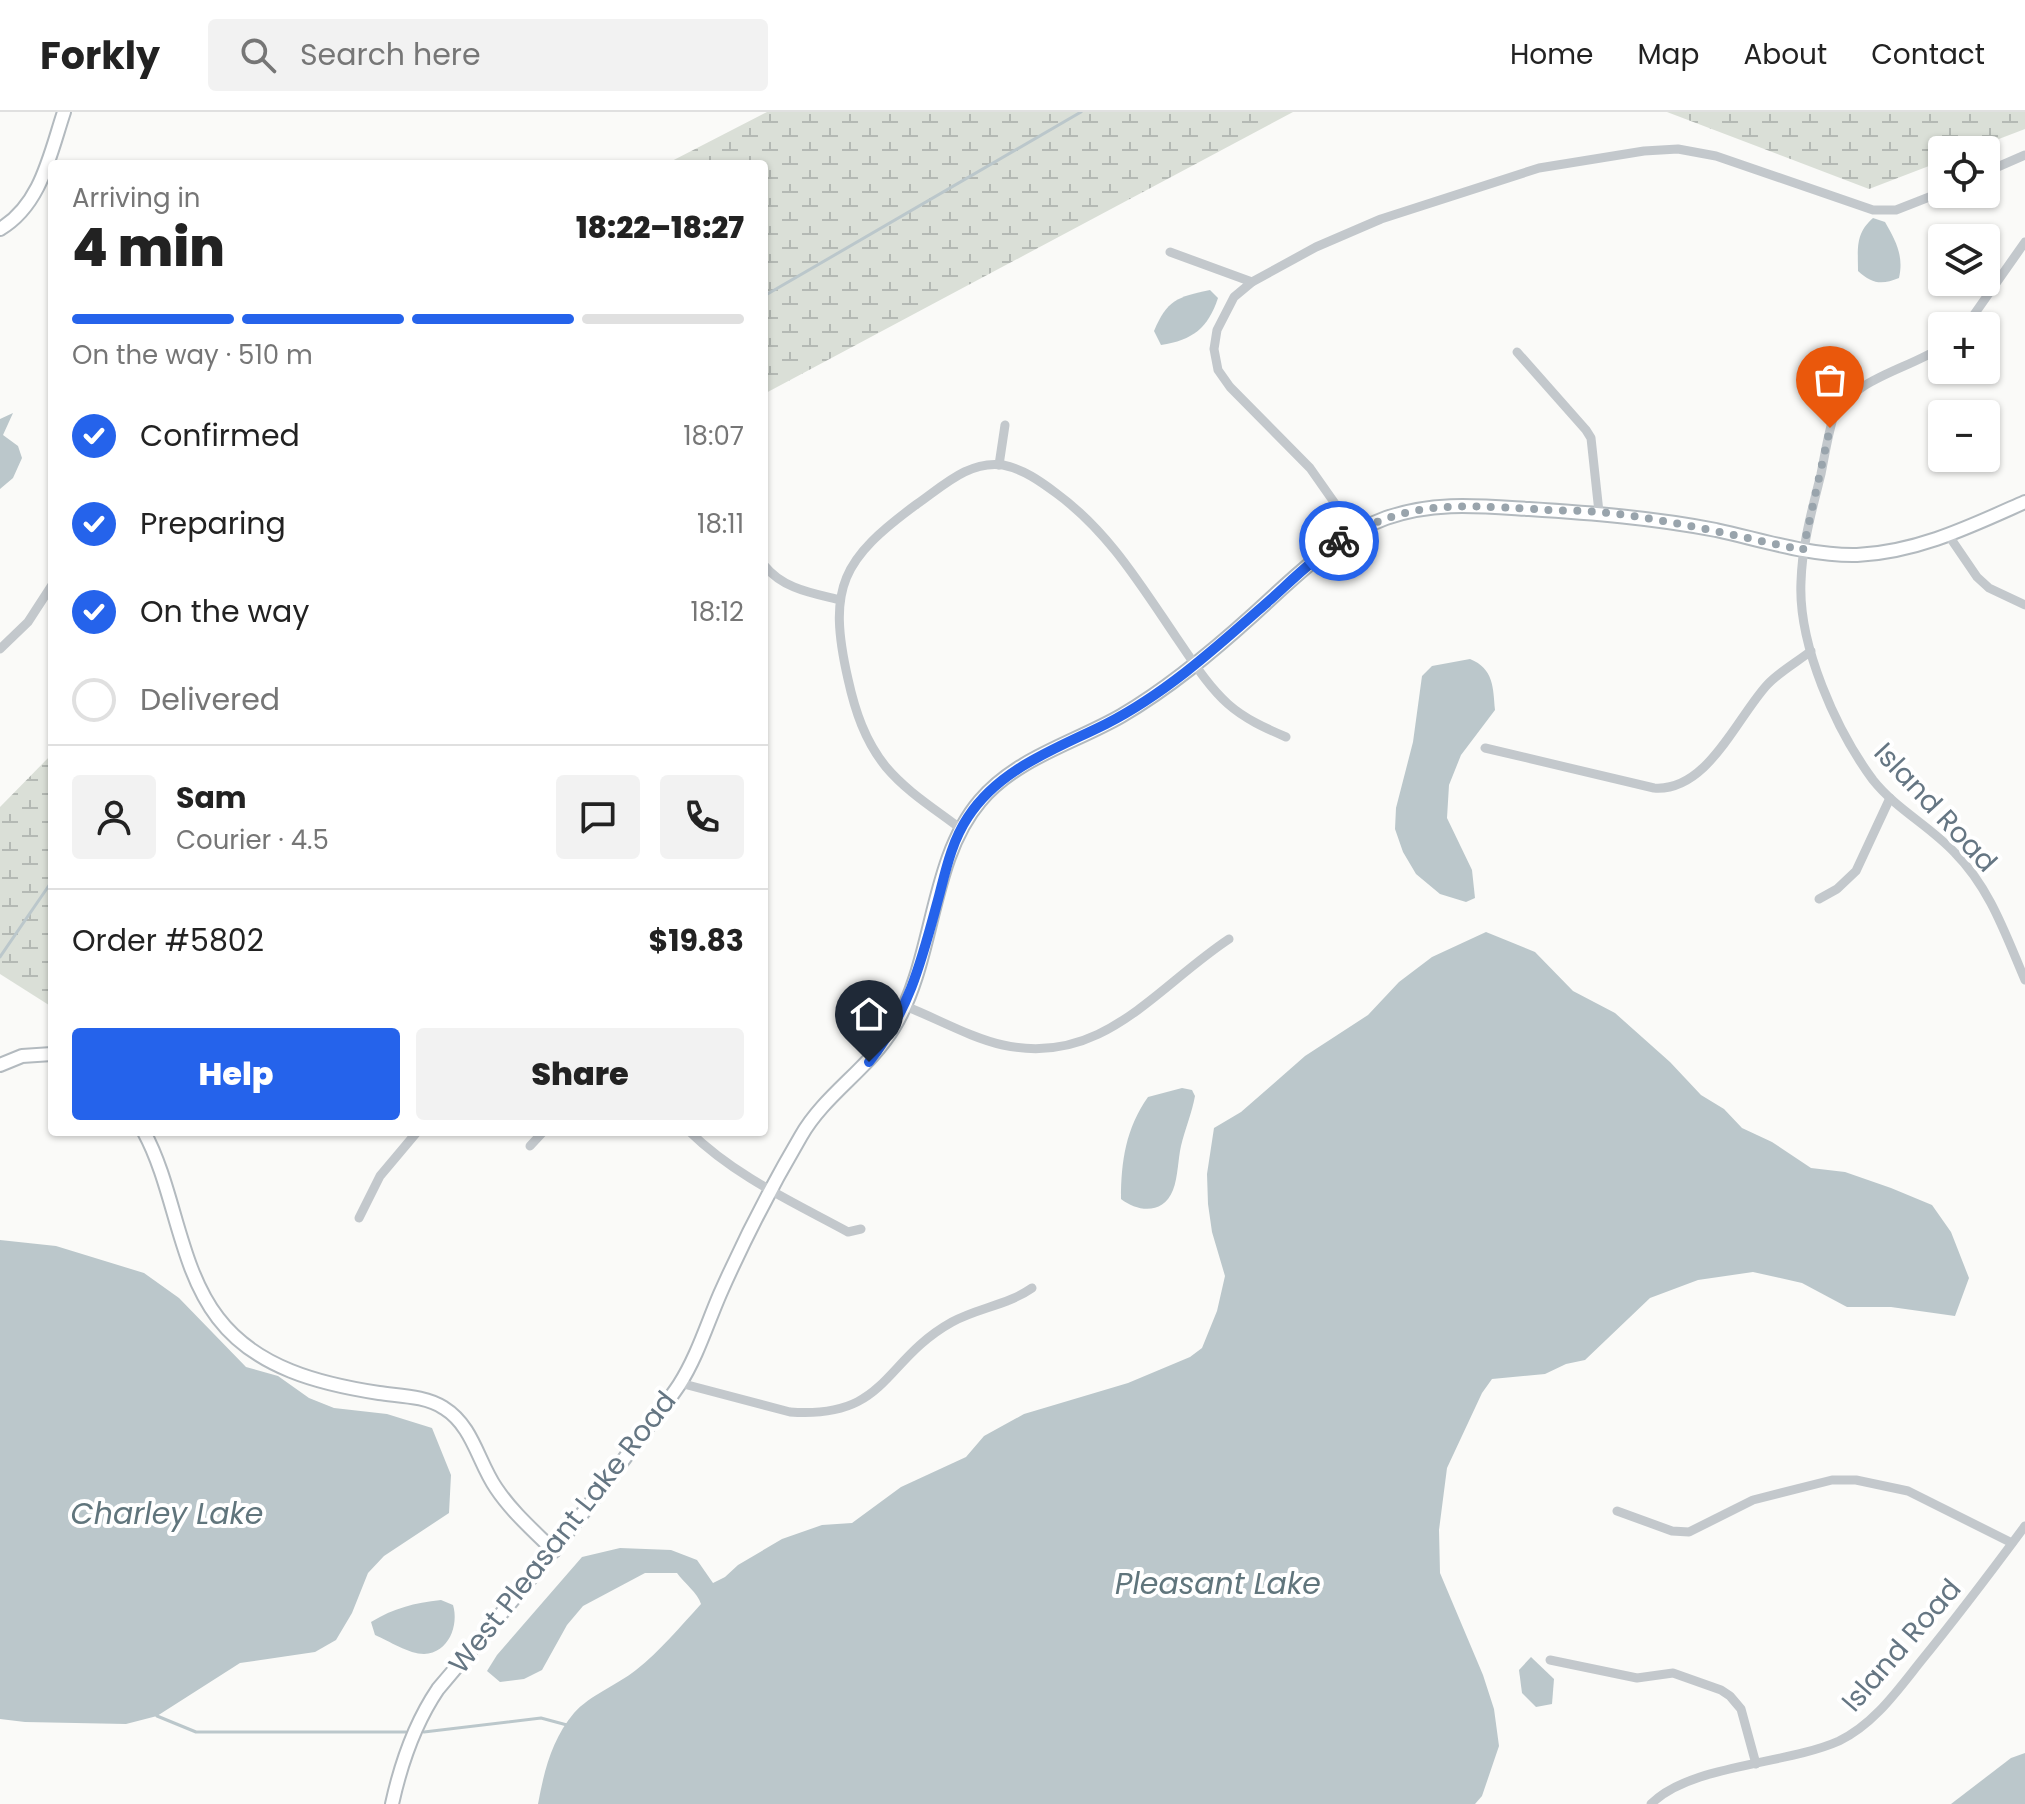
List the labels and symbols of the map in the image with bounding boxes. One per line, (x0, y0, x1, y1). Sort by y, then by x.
pin (1796, 346, 1864, 428)
courier (1299, 501, 1379, 581)
street label: Island Road (1865, 734, 2006, 881)
pin (835, 980, 903, 1062)
street label: West Pleasant Lake Road (440, 1383, 685, 1682)
water label: Charley Lake (71, 1492, 263, 1535)
water label: Pleasant Lake (1115, 1562, 1321, 1605)
street label: Island Road (1833, 1570, 1970, 1720)

